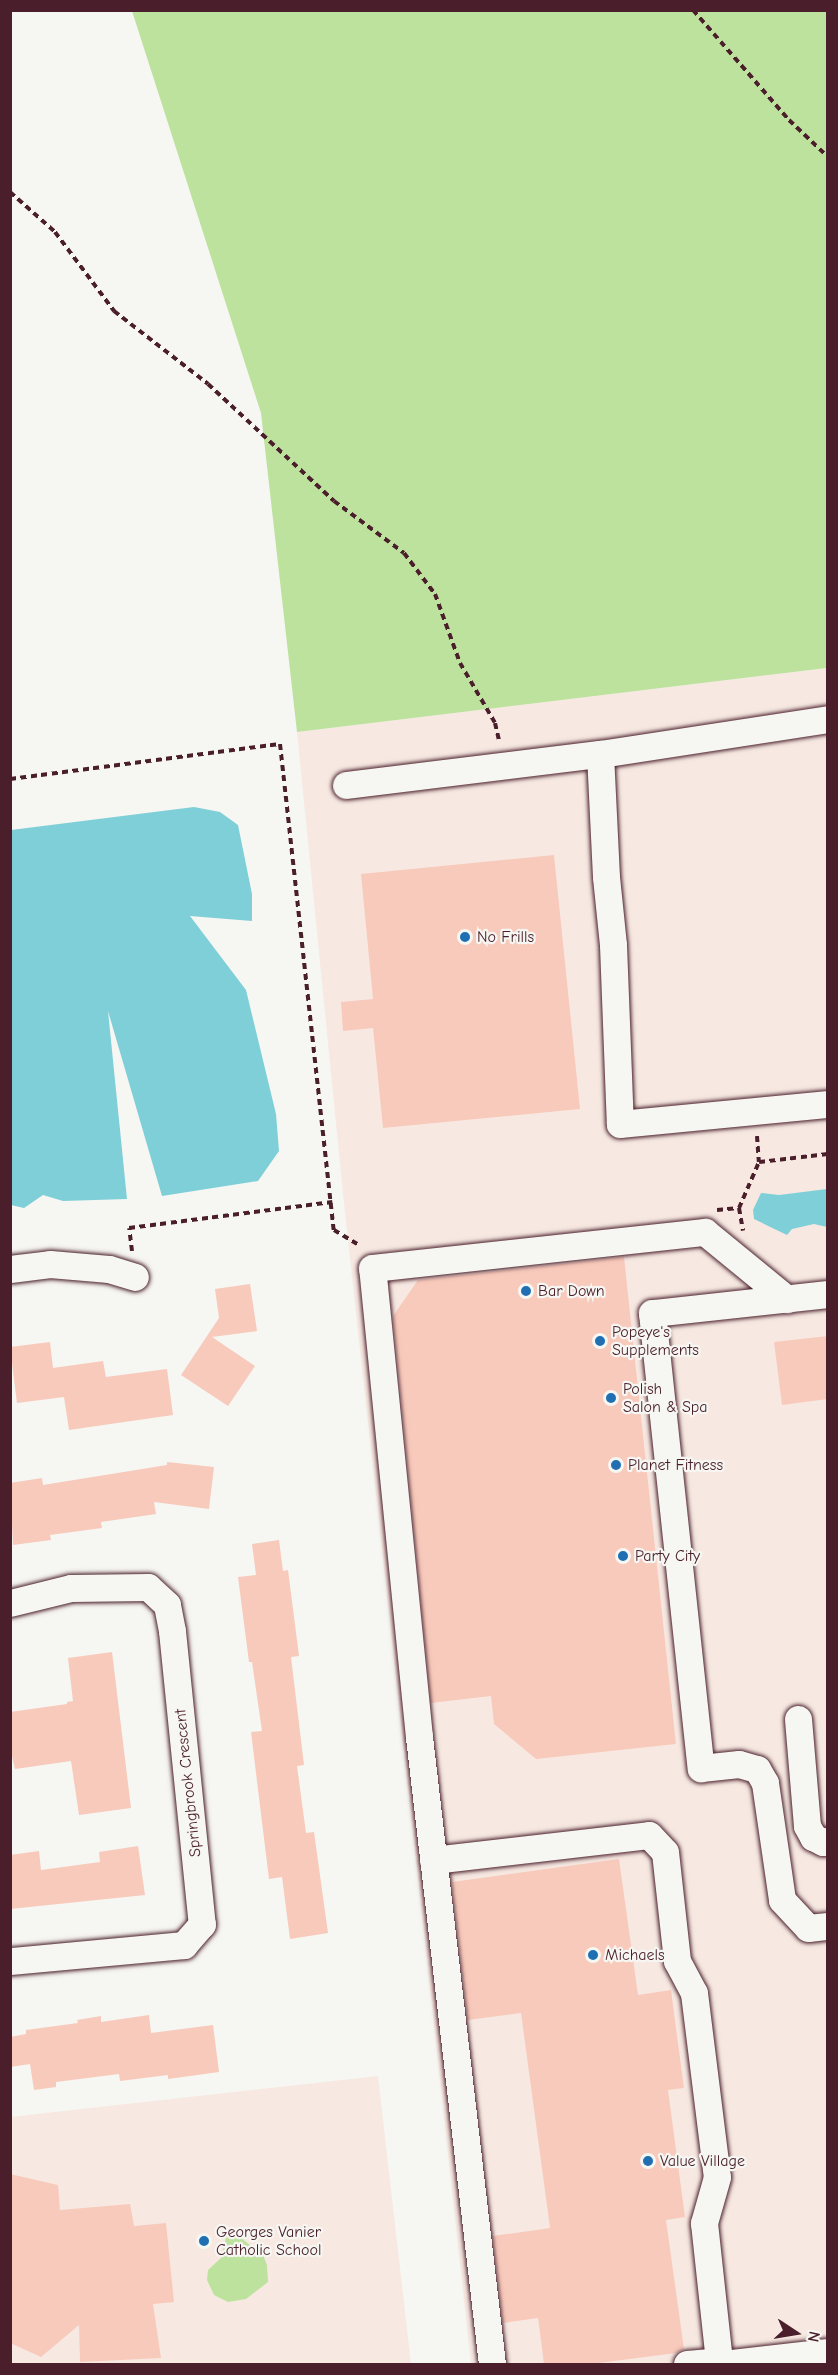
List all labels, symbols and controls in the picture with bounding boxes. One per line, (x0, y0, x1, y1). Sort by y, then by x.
place label: No Frills (477, 927, 534, 947)
marker: No Frills (458, 930, 472, 944)
place label: Bar Down (538, 1281, 605, 1301)
marker: Bar Down (519, 1284, 533, 1298)
place label: Popeye's Supplements (612, 1322, 699, 1360)
marker: Popeye's Supplements (593, 1334, 607, 1348)
place label: Polish Salon & Spa (623, 1379, 707, 1417)
marker: Polish Salon & Spa (604, 1391, 618, 1405)
place label: Planet Fitness (628, 1455, 723, 1475)
marker: Planet Fitness (609, 1458, 623, 1472)
place label: Party City (635, 1546, 700, 1566)
marker: Party City (616, 1549, 630, 1563)
street label: Springbrook Crescent (171, 1708, 205, 1858)
place label: Michaels (605, 1945, 665, 1965)
marker: Michaels (586, 1948, 600, 1962)
place label: Value Village (660, 2151, 745, 2171)
marker: Value Village (641, 2154, 655, 2168)
place label: Georges Vanier Catholic School (216, 2222, 321, 2260)
marker: Georges Vanier Catholic School (197, 2234, 211, 2248)
north arrow (766, 2303, 826, 2363)
text: N (804, 2330, 823, 2344)

